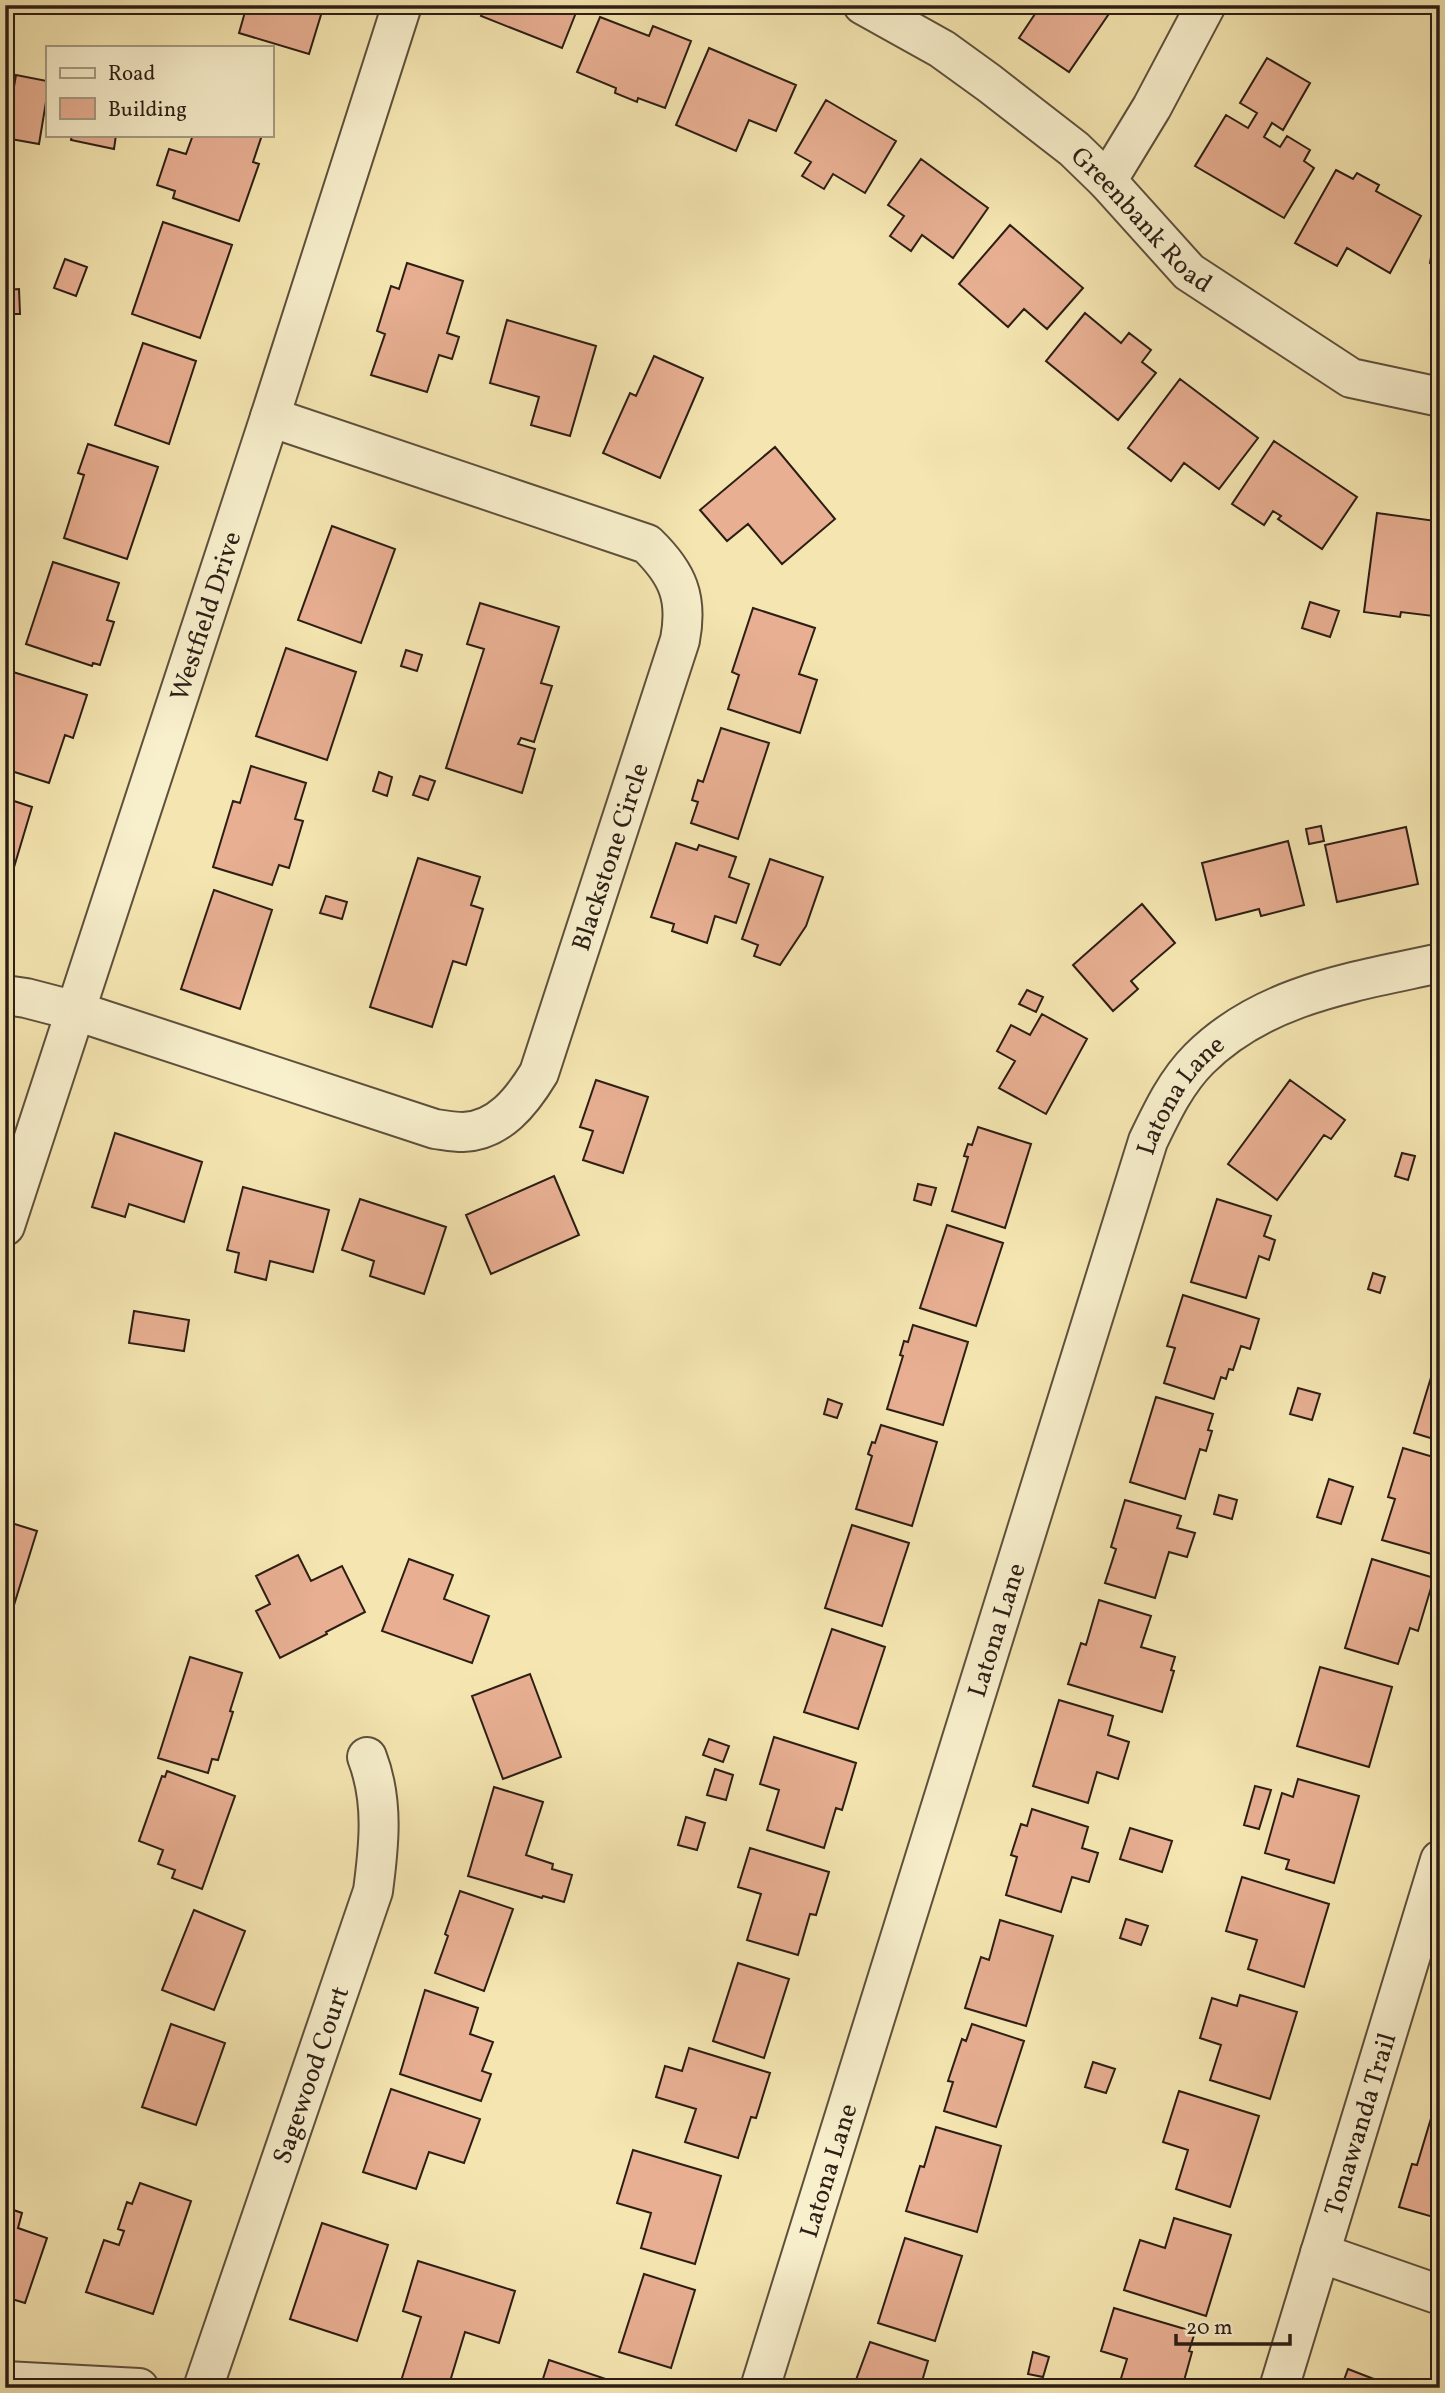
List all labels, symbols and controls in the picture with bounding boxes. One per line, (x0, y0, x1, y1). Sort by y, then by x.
legend (46, 46, 273, 136)
text: Road (108, 60, 155, 89)
text: Building (108, 96, 187, 125)
street label: Greenbank Road (1062, 139, 1219, 302)
street label: Westfield Drive (162, 527, 251, 706)
street label: Blackstone Circle (564, 759, 659, 956)
street label: Latona Lane (1129, 1028, 1233, 1160)
street label: Latona Lane (960, 1559, 1036, 1702)
street label: Sagewood Court (265, 1982, 359, 2169)
street label: Tonawanda Trail (1317, 2029, 1406, 2220)
street label: Latona Lane (792, 2099, 867, 2243)
scale bar (1176, 2302, 1289, 2346)
text: 20 m (1186, 2314, 1232, 2343)

